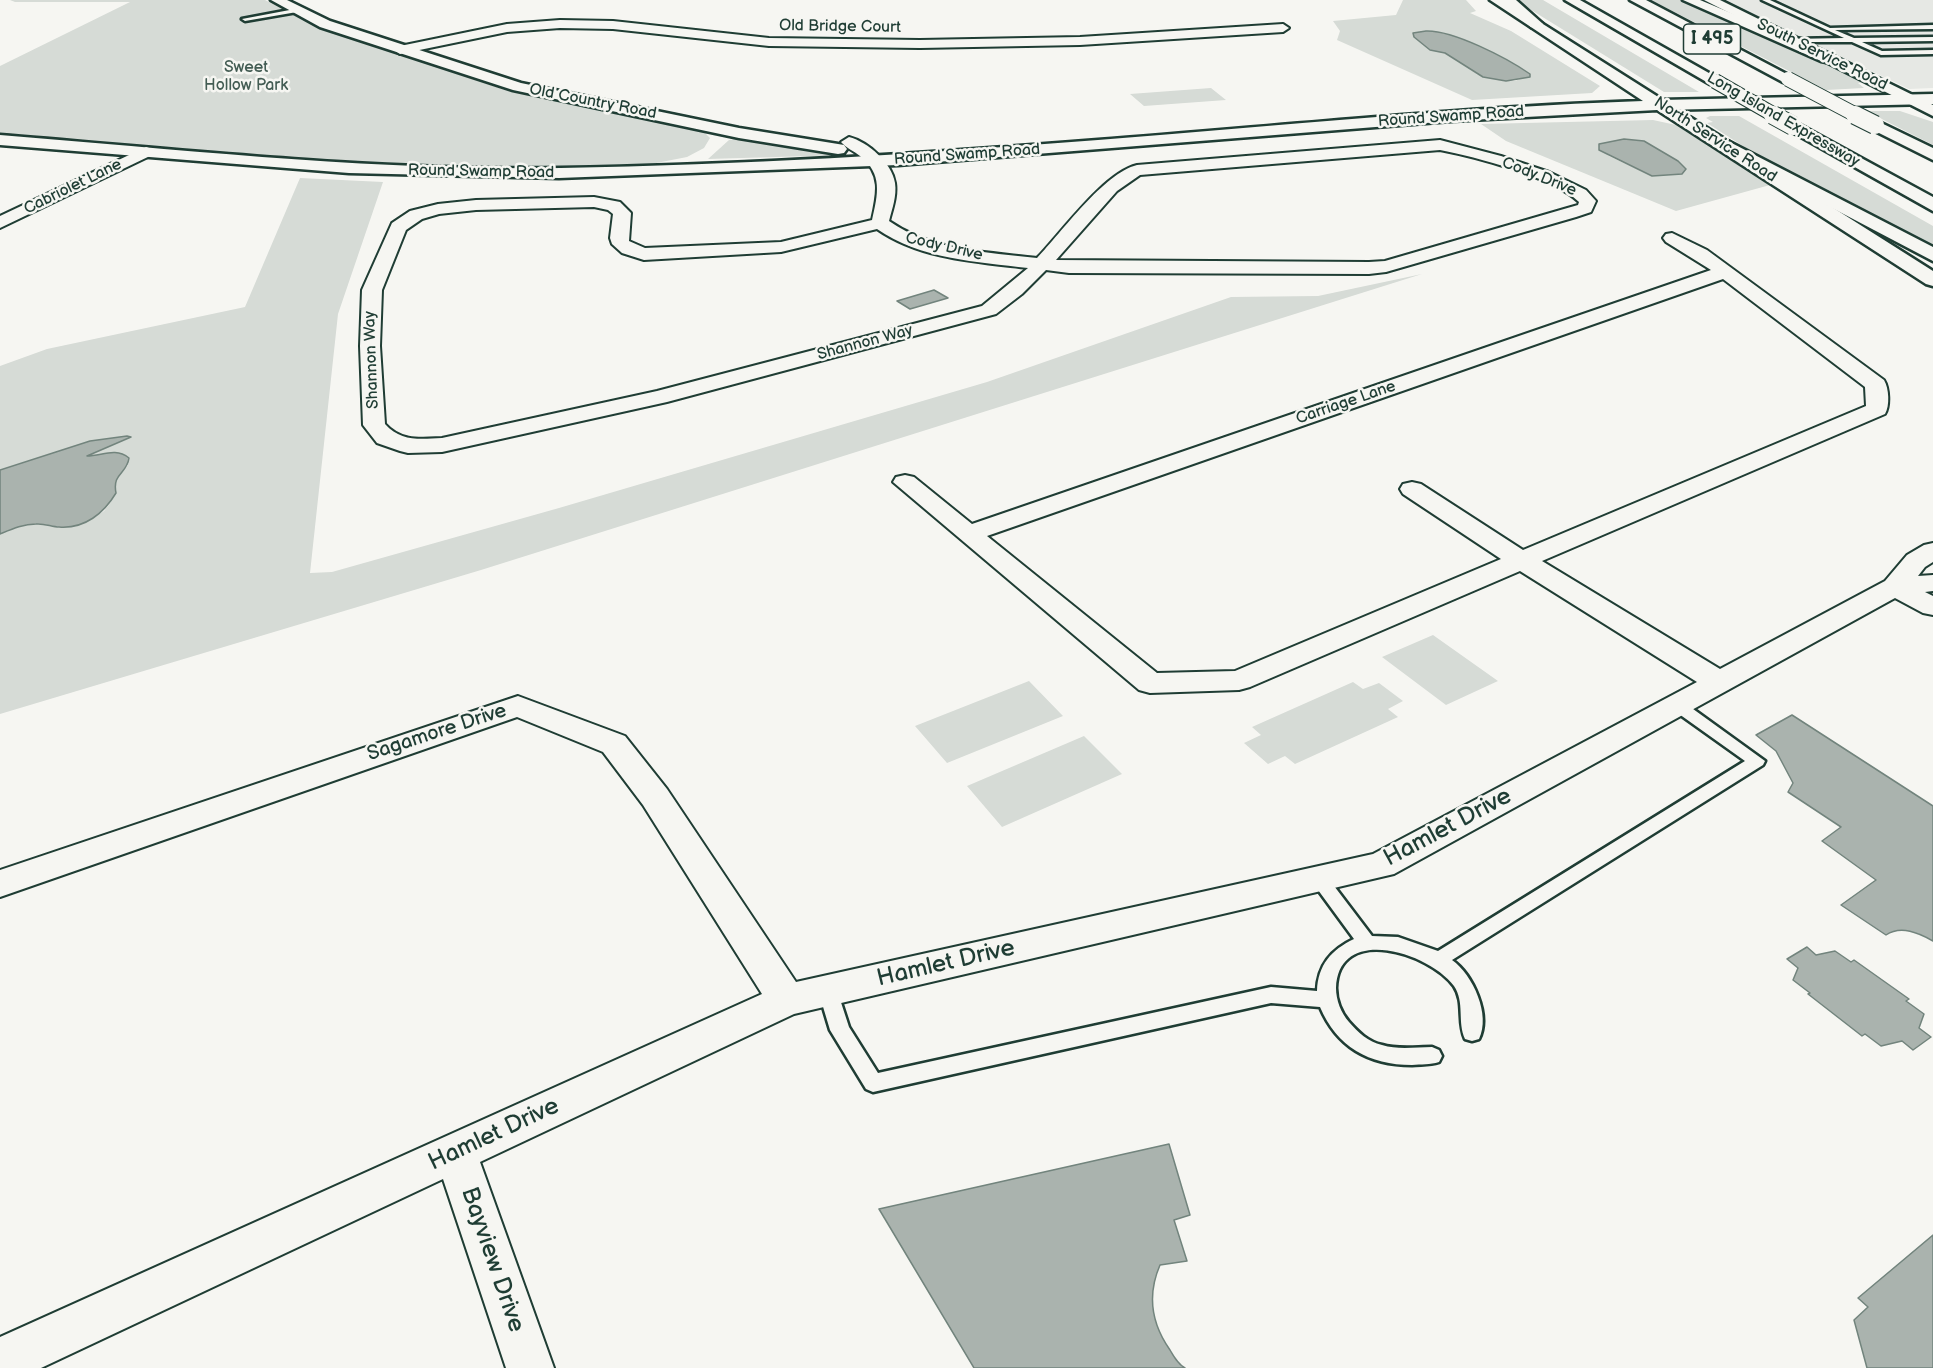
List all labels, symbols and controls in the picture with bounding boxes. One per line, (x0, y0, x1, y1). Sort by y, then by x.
street label: South Service Road (1754, 15, 1890, 95)
street label: Old Bridge Court (779, 16, 901, 38)
road number: I 495 (1684, 24, 1740, 54)
park label: Sweet Hollow Park (204, 58, 288, 96)
street label: Long Island Expressway (1703, 68, 1863, 172)
street label: Old Country Road (528, 80, 658, 124)
street label: North Service Road (1650, 93, 1780, 187)
street label: Round Swamp Road (1377, 102, 1525, 132)
street label: Round Swamp Road (893, 140, 1041, 170)
street label: Cody Drive (1499, 153, 1579, 201)
street label: Cabriolet Lane (21, 155, 125, 219)
street label: Round Swamp Road (408, 161, 554, 183)
street label: Cody Drive (903, 229, 985, 265)
street label: Shannon Way (361, 311, 383, 409)
street label: Shannon Way (815, 321, 915, 365)
street label: Carriage Lane (1294, 377, 1398, 429)
street label: Sagamore Drive (364, 699, 510, 767)
street label: Hamlet Drive (1379, 782, 1517, 874)
street label: Hamlet Drive (874, 934, 1018, 994)
street label: Hamlet Drive (424, 1092, 564, 1178)
street label: Bayview Drive (454, 1184, 530, 1336)

